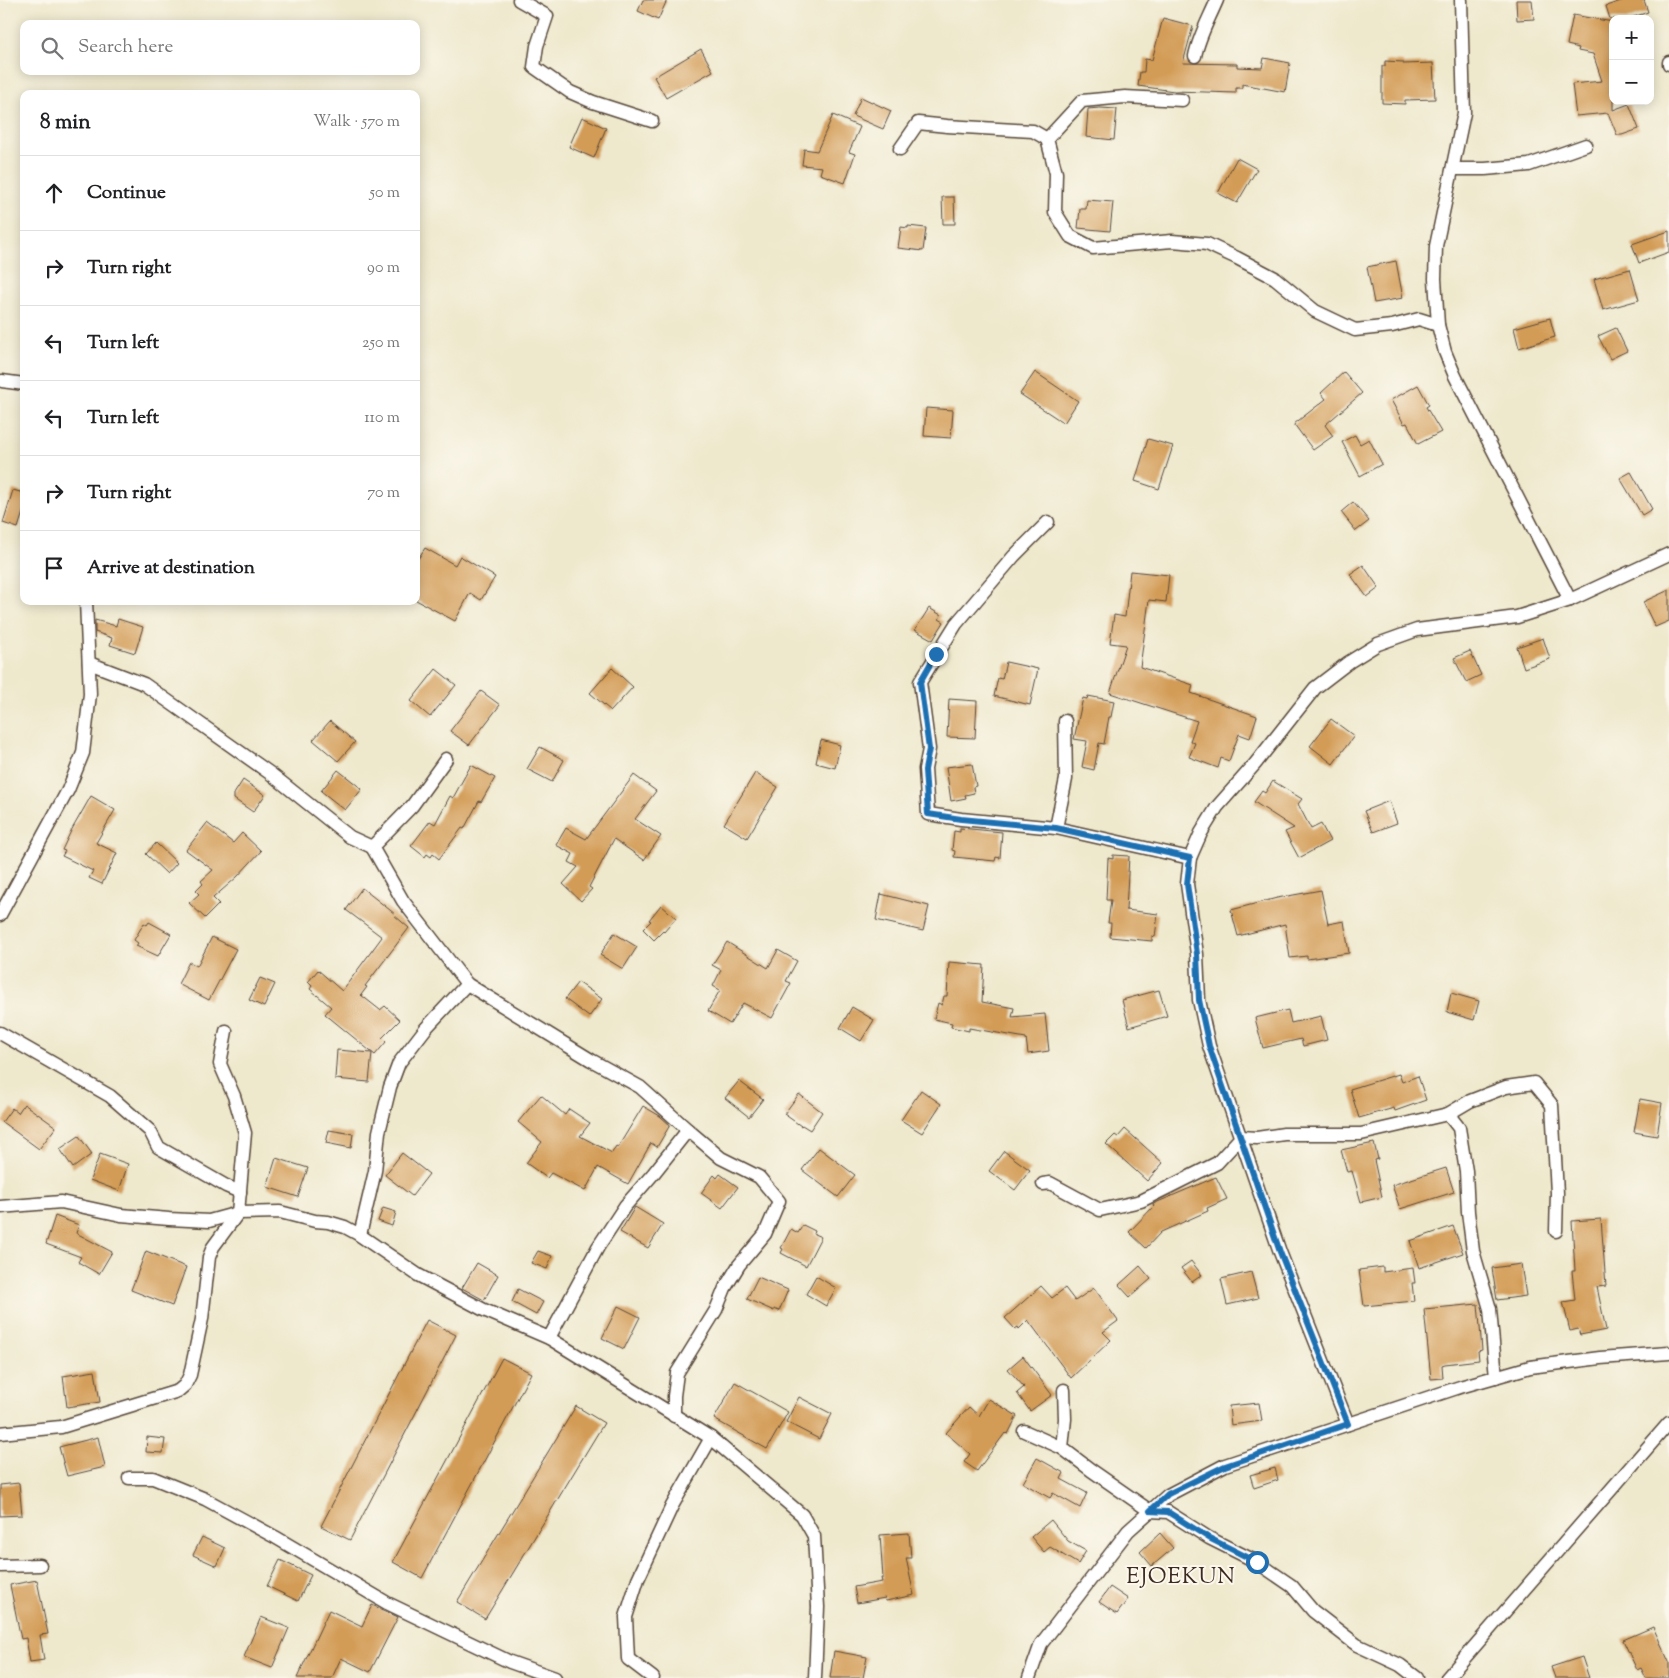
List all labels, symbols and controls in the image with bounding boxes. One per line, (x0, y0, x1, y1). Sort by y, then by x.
map controls (1609, 15, 1654, 105)
button: + (1609, 15, 1654, 60)
search box (20, 20, 420, 75)
icon: search (38, 34, 66, 62)
text: Search here (78, 34, 173, 61)
button: − (1609, 60, 1654, 105)
text: 8 min (40, 108, 91, 138)
text: Walk · 570 m (313, 111, 400, 134)
icon: ahead (40, 179, 68, 207)
text: Continue (87, 180, 166, 207)
text: 50 m (369, 182, 400, 205)
icon: right (40, 254, 68, 282)
text: Turn right (87, 255, 171, 282)
text: 90 m (367, 257, 400, 280)
icon: left (40, 329, 68, 357)
text: Turn left (87, 330, 159, 357)
text: 250 m (362, 332, 400, 355)
icon: left (40, 404, 68, 432)
text: Turn left (87, 405, 159, 432)
text: 110 m (364, 407, 400, 430)
icon: right (40, 479, 68, 507)
text: Turn right (87, 480, 171, 507)
text: 70 m (367, 482, 400, 505)
icon: arrive (40, 554, 68, 582)
text: Arrive at destination (87, 555, 255, 582)
route end (925, 643, 948, 666)
route start (1246, 1551, 1269, 1574)
district label: EJOEKUN (1126, 1562, 1236, 1594)

